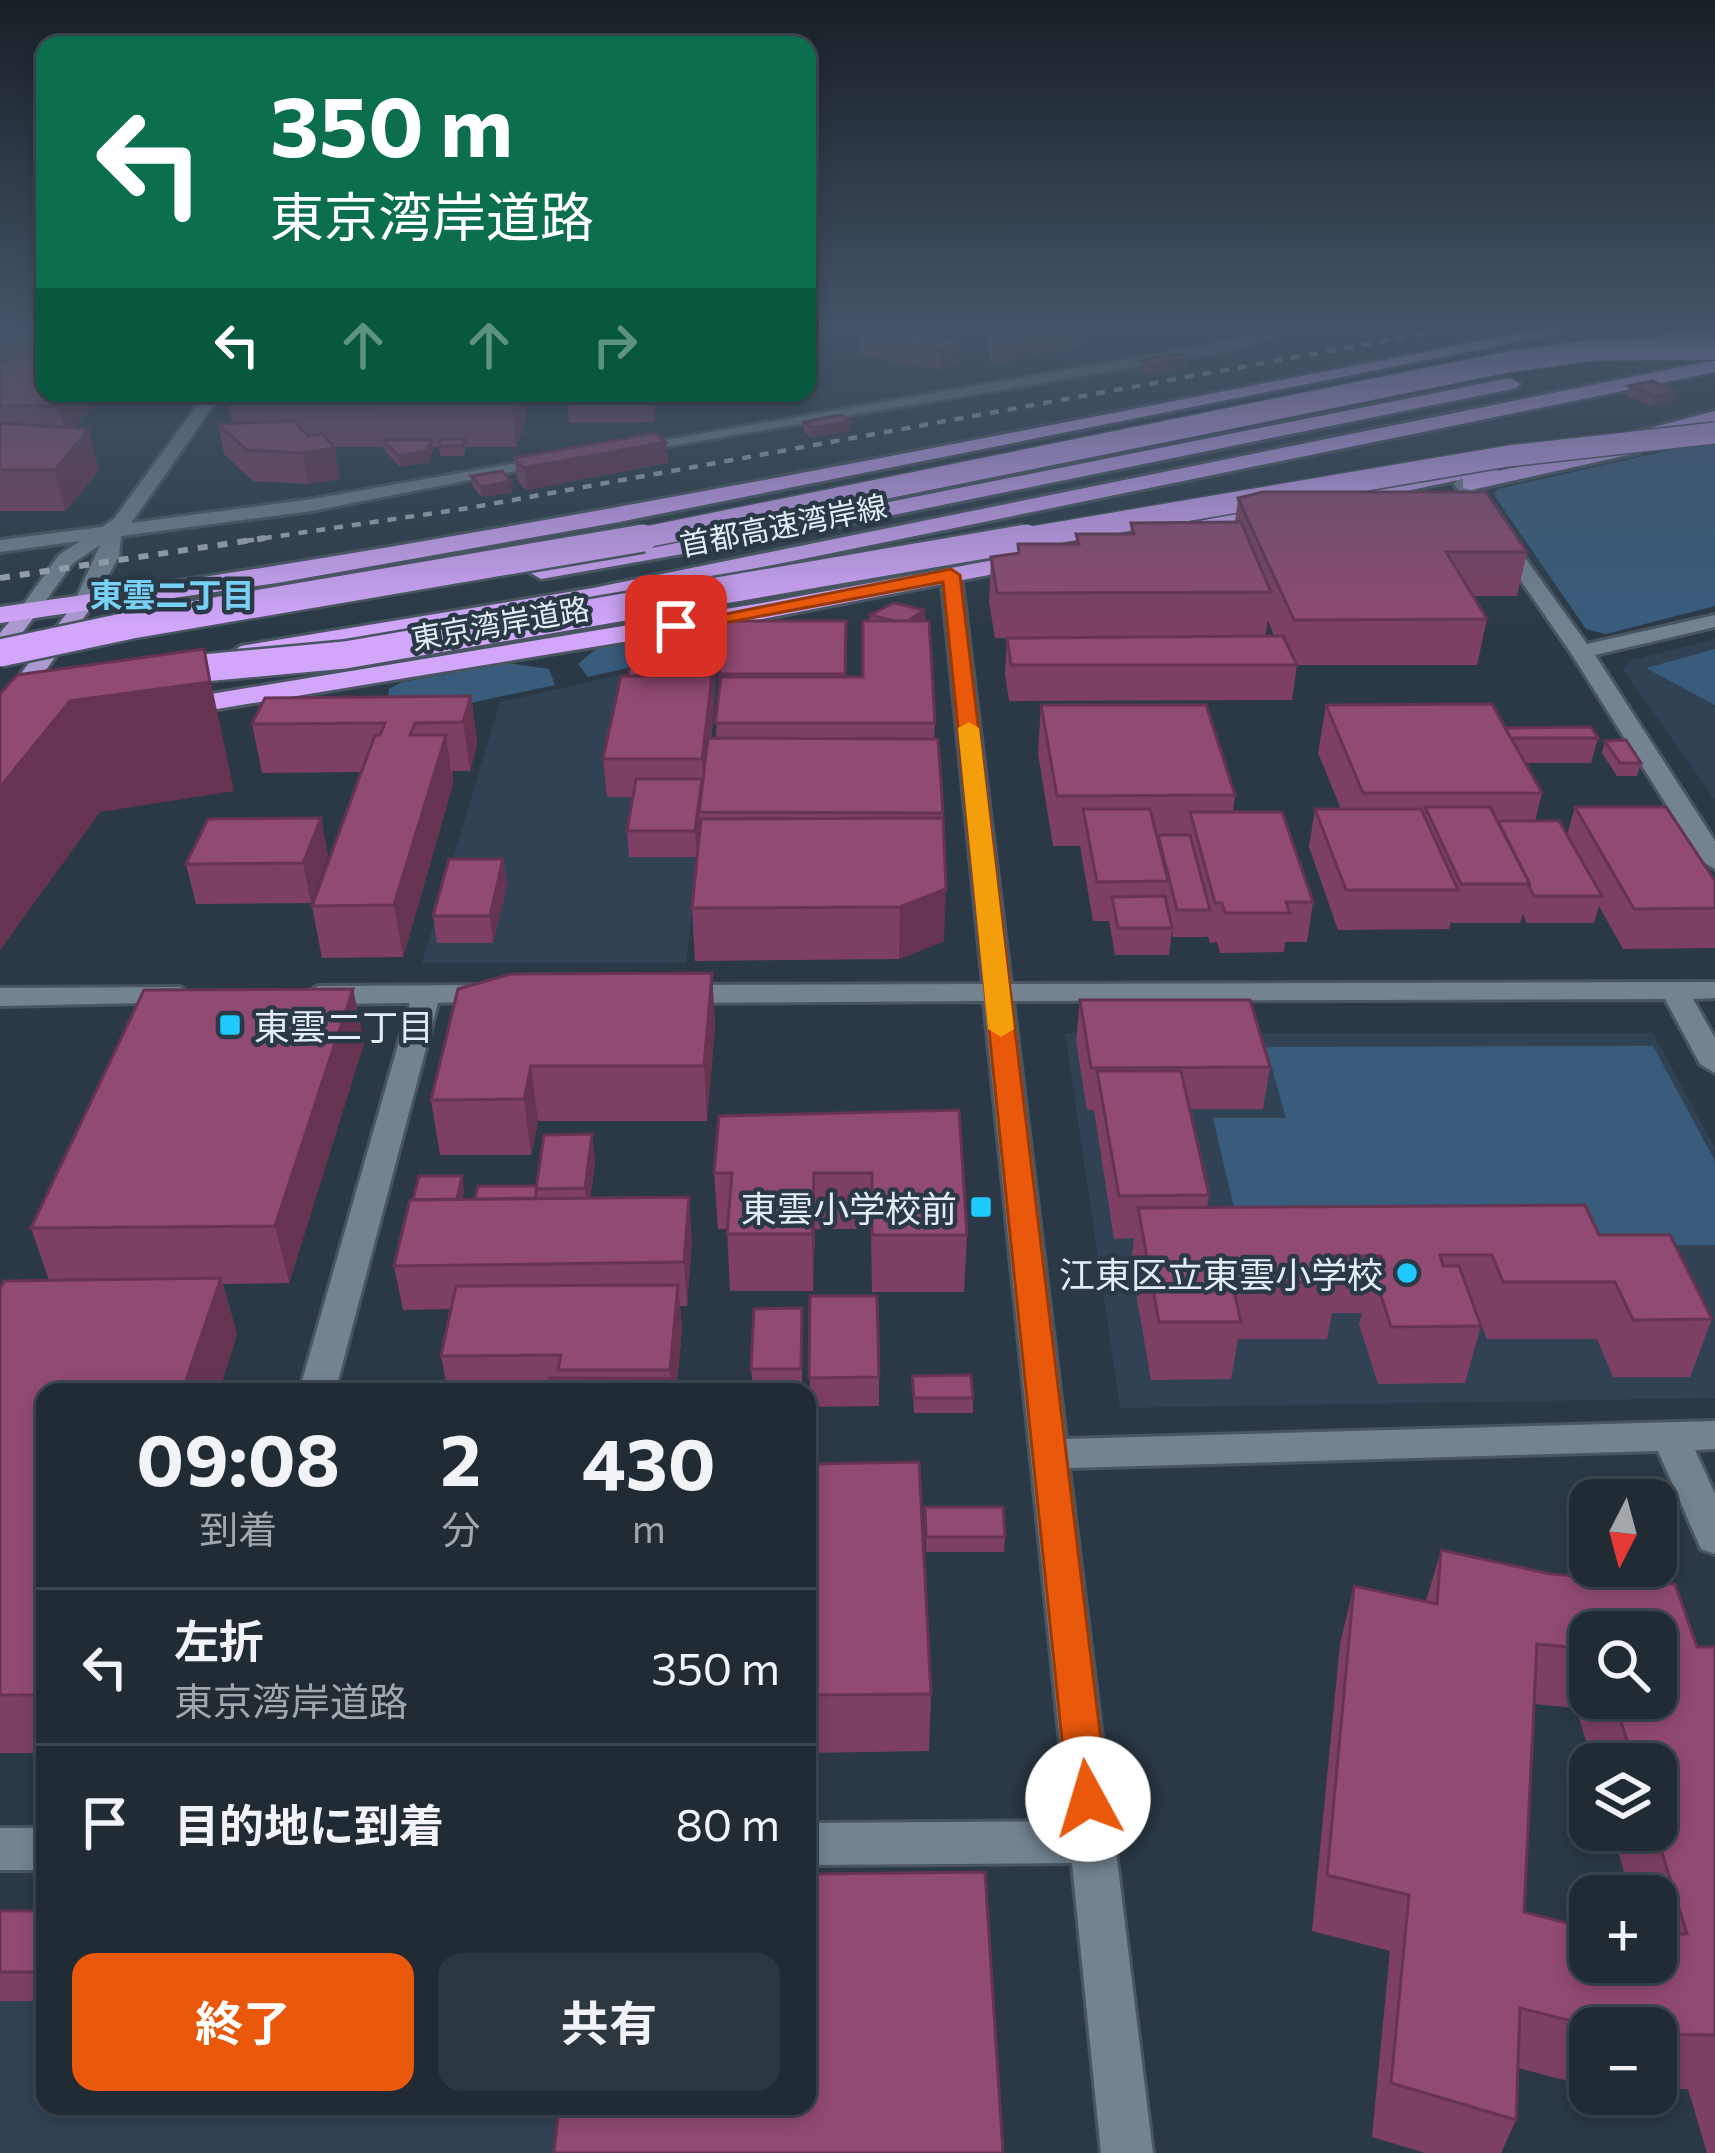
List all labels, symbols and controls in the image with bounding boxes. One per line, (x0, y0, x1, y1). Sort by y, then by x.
text: 350 m (270, 72, 513, 174)
icon: left (72, 84, 228, 240)
text: 東京湾岸道路 (270, 182, 594, 248)
icon: left (204, 312, 270, 378)
icon: ahead (330, 312, 396, 378)
icon: ahead (456, 312, 522, 378)
icon: right (582, 312, 648, 378)
street label: 首都高速湾岸線 (676, 486, 890, 562)
district label: 東雲二丁目 (90, 573, 255, 614)
pin (625, 575, 727, 677)
street label: 東京湾岸道路 (408, 588, 592, 656)
icon: arrive (643, 593, 709, 659)
place label: 東雲二丁目 (254, 1003, 434, 1047)
marker: 東雲二丁目 (217, 1012, 243, 1038)
place label: 東雲小学校前 (741, 1185, 957, 1229)
marker: 東雲小学校前 (968, 1194, 994, 1220)
place label: 江東区立東雲小学校 (1059, 1251, 1383, 1295)
marker: 江東区立東雲小学校 (1394, 1260, 1420, 1286)
text: 09:08 (136, 1413, 340, 1501)
text: 2 (440, 1413, 481, 1501)
text: 430 (582, 1417, 716, 1505)
north arrow (1569, 1479, 1677, 1587)
map controls (1569, 1479, 1677, 2115)
text: m (632, 1503, 666, 1551)
text: 到着 (199, 1504, 277, 1552)
text: 分 (441, 1504, 480, 1552)
button: search (1569, 1611, 1677, 1719)
text: 左折 (174, 1612, 264, 1667)
icon: left (72, 1634, 138, 1700)
text: 350 m (651, 1639, 780, 1694)
text: 東京湾岸道路 (174, 1676, 408, 1724)
position arrow (1025, 1736, 1151, 1862)
button: layers (1569, 1743, 1677, 1851)
icon: arrive (72, 1790, 138, 1856)
text: 80 m (675, 1795, 780, 1850)
text: 目的地に到着 (174, 1796, 444, 1851)
button: + (1569, 1875, 1677, 1983)
button: 終了 (72, 1953, 414, 2091)
button: 共有 (438, 1953, 780, 2091)
button: − (1569, 2007, 1677, 2115)

